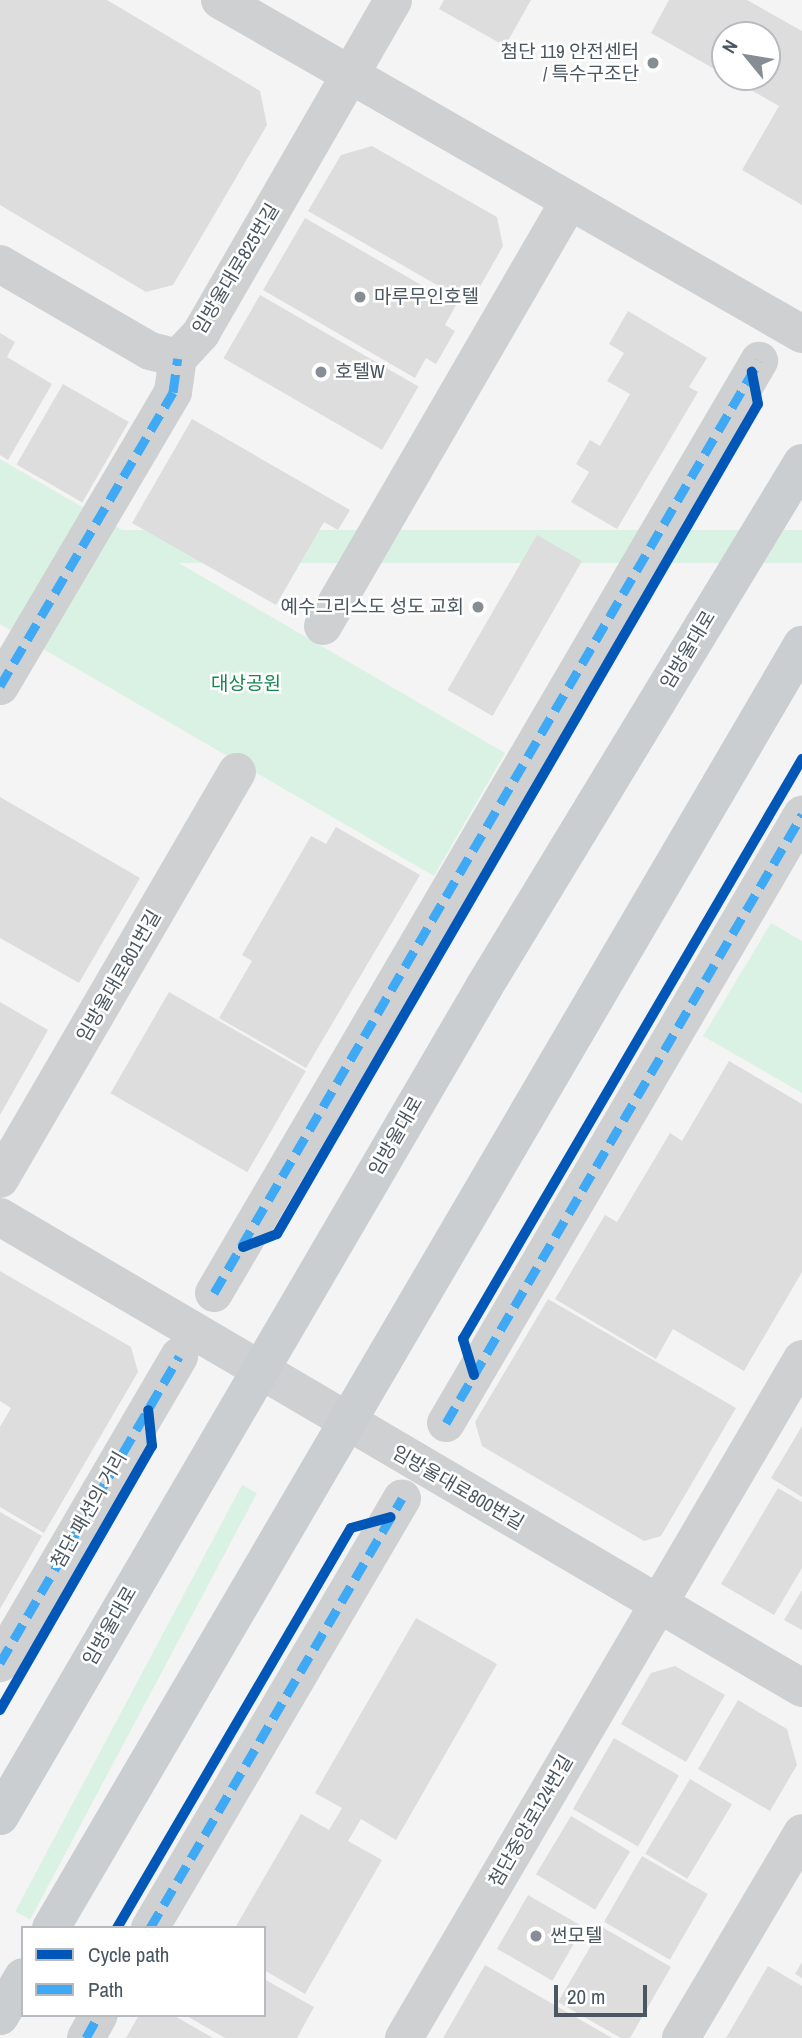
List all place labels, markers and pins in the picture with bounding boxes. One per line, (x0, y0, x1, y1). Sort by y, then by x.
place label: 첨단 119 안전센터 / 특수구조단 (501, 41, 639, 85)
marker: 첨단 119 안전센터 / 특수구조단 (645, 55, 661, 71)
place label: 마루무인호텔 (374, 286, 479, 308)
marker: 마루무인호텔 (352, 289, 368, 305)
place label: 호텔W (335, 361, 385, 383)
marker: 호텔W (313, 364, 329, 380)
place label: 예수그리스도 성도 교회 (281, 596, 464, 618)
marker: 예수그리스도 성도 교회 (470, 599, 486, 615)
place label: 썬모텔 (550, 1925, 602, 1947)
marker: 썬모텔 (528, 1928, 544, 1944)

